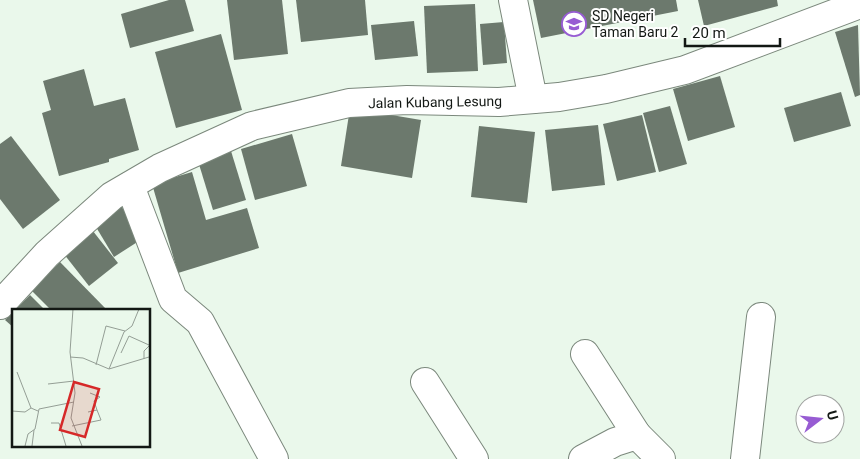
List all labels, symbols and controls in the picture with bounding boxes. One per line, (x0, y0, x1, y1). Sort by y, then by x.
place label: SD Negeri Taman Baru 2 (592, 8, 679, 40)
school or university icon: SD Negeri Taman Baru 2 (561, 11, 587, 37)
scale bar (685, 15, 780, 47)
text: 20 m (692, 24, 726, 42)
street label: Jalan Kubang Lesung (368, 93, 502, 111)
inset map (12, 309, 150, 446)
north arrow (795, 394, 845, 444)
text: U (824, 409, 841, 422)

